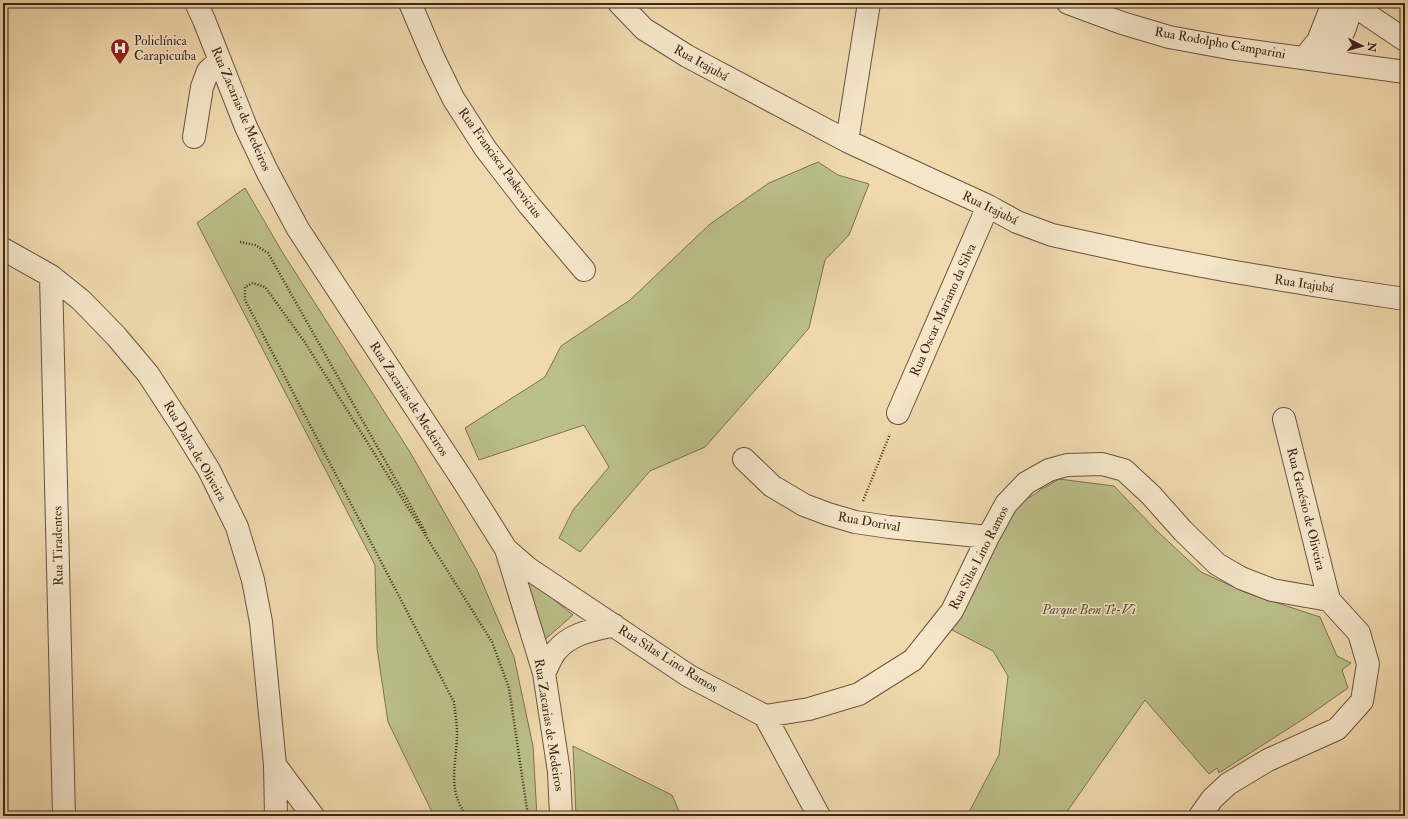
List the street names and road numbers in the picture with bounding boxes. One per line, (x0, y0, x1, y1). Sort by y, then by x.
street label: Rua Rodolpho Camparini (1153, 24, 1287, 63)
street label: Rua Itajubá (671, 41, 732, 85)
street label: Rua Zacarias de Medeiros (208, 44, 275, 174)
street label: Rua Francisca Paskevicius (455, 105, 546, 222)
street label: Rua Itajubá (960, 188, 1021, 229)
street label: Rua Oscar Mariano da Silva (906, 241, 980, 379)
street label: Rua Itajubá (1273, 271, 1336, 297)
street label: Rua Zacarias de Medeiros (366, 339, 452, 460)
street label: Rua Dalva de Oliveira (160, 398, 231, 505)
street label: Rua Genésio de Oliveira (1283, 446, 1329, 573)
street label: Rua Silas Lino Ramos (946, 503, 1012, 613)
street label: Rua Tiradentes (49, 505, 67, 586)
street label: Rua Dorival (836, 509, 902, 535)
street label: Rua Silas Lino Ramos (615, 622, 721, 696)
street label: Rua Zacarias de Medeiros (531, 658, 567, 793)

